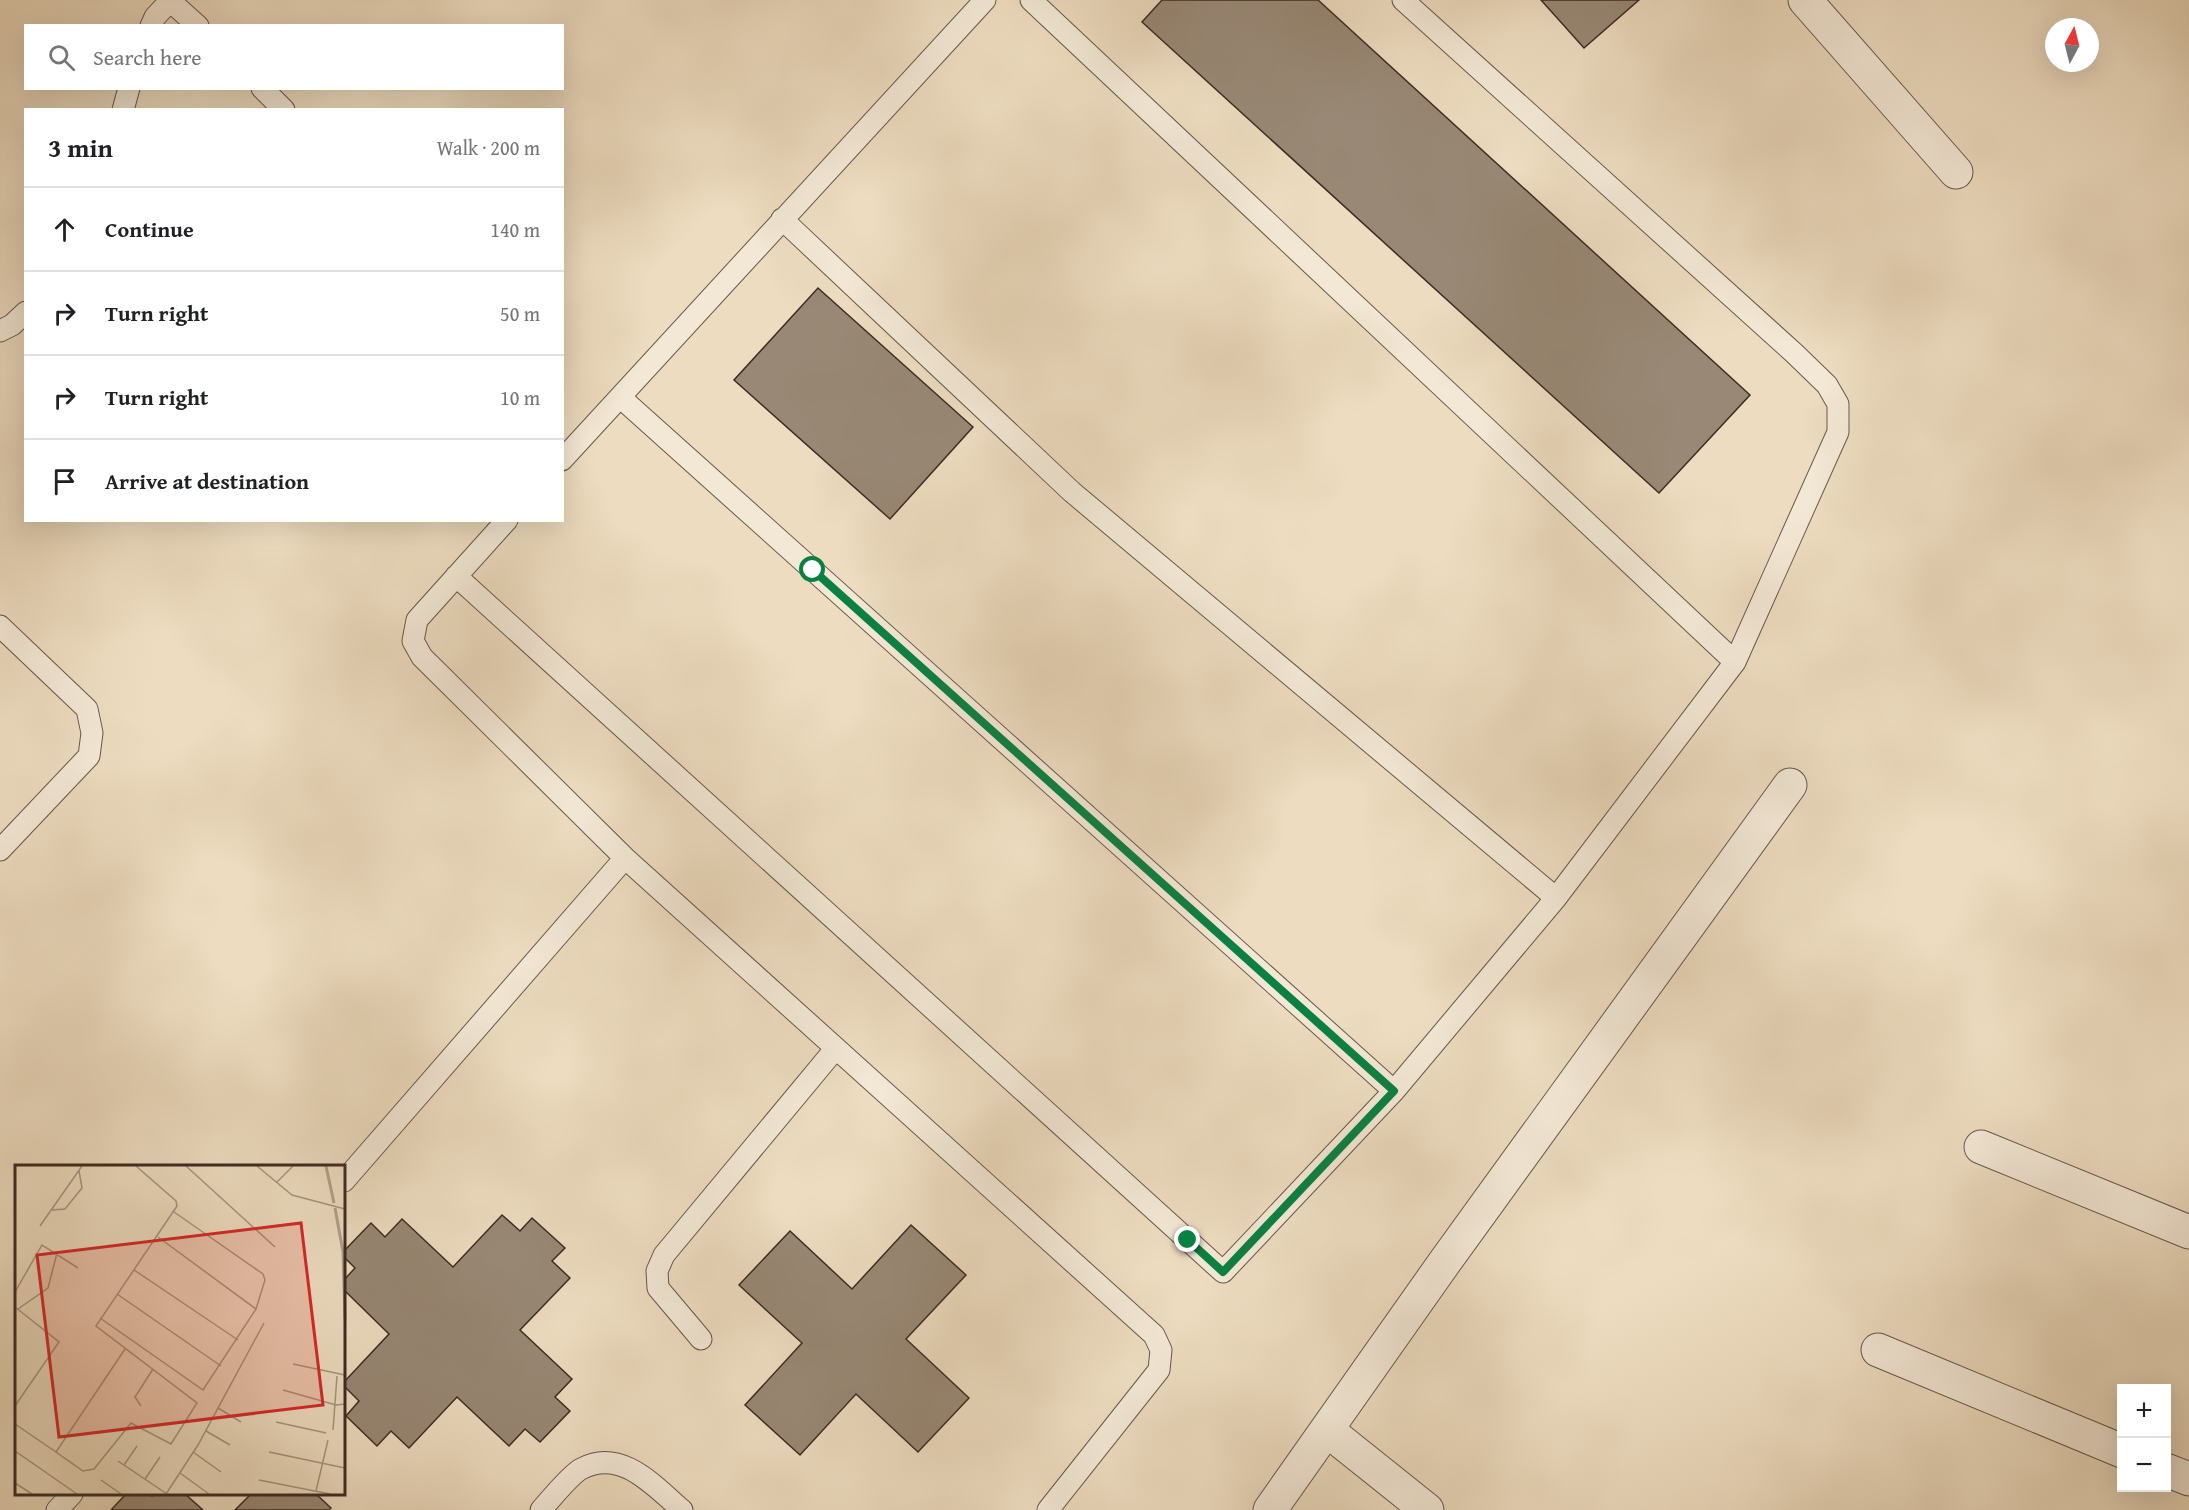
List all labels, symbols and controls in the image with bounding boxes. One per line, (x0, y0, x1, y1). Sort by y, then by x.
north arrow (2045, 18, 2099, 72)
search box (24, 24, 564, 90)
icon: search (45, 41, 78, 74)
text: Search here (93, 41, 202, 73)
text: 3 min (48, 128, 113, 167)
text: Walk · 200 m (437, 133, 540, 162)
icon: ahead (48, 213, 81, 246)
text: Continue (105, 213, 194, 245)
text: 140 m (490, 215, 540, 244)
icon: right (48, 297, 81, 330)
text: Turn right (105, 297, 208, 329)
text: 50 m (500, 299, 540, 328)
icon: right (48, 381, 81, 414)
text: Turn right (105, 381, 208, 413)
text: 10 m (500, 383, 540, 412)
icon: arrive (48, 465, 81, 498)
text: Arrive at destination (105, 465, 309, 497)
route start (799, 556, 825, 582)
inset map (15, 1165, 345, 1495)
route end (1174, 1226, 1200, 1252)
map controls (2117, 1384, 2171, 1492)
button: + (2117, 1384, 2171, 1438)
button: − (2117, 1438, 2171, 1492)

